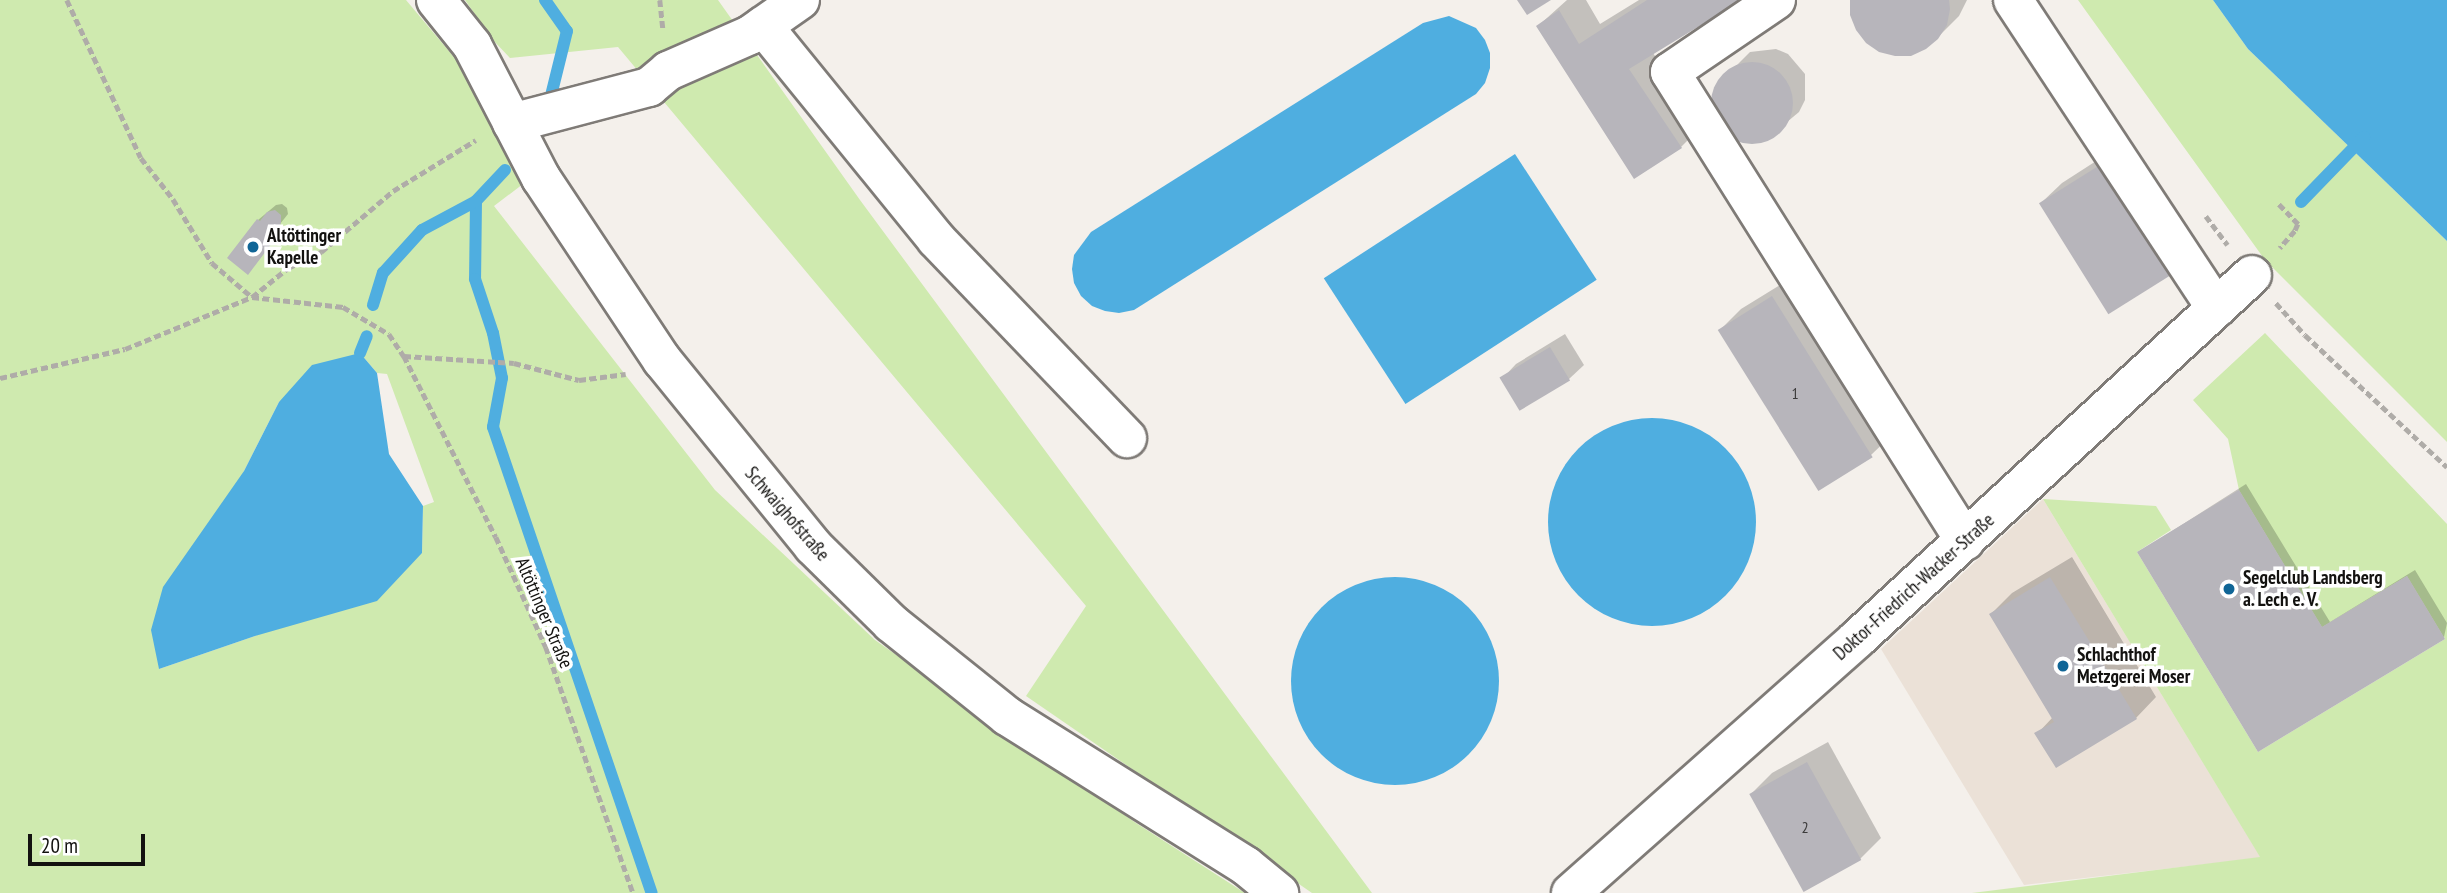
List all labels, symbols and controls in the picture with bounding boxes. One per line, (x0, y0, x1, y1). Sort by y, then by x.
place label: Altöttinger Kapelle (267, 225, 341, 269)
marker: Altöttinger Kapelle (245, 239, 261, 255)
house number: 1 (1791, 383, 1799, 403)
street label: Schwaighofstraße (740, 462, 834, 566)
street label: Doktor-Friedrich-Wacker-Straße (1829, 509, 1999, 665)
street label: Altöttinger Straße (510, 554, 578, 672)
place label: Segelclub Landsberg a. Lech e. V. (2243, 567, 2383, 611)
marker: Segelclub Landsberg a. Lech e. V. (2221, 581, 2237, 597)
place label: Schlachthof Metzgerei Moser (2077, 644, 2190, 688)
marker: Schlachthof Metzgerei Moser (2055, 658, 2071, 674)
house number: 2 (1801, 817, 1809, 837)
scale bar (32, 820, 149, 864)
text: 20 m (41, 832, 78, 859)

